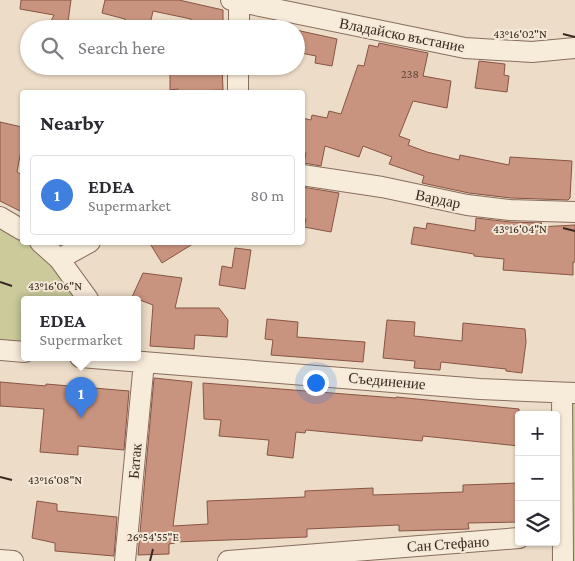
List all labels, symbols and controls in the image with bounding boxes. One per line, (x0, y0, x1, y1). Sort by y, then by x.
street label: Владайско въстание (338, 15, 466, 55)
search box (20, 20, 305, 75)
text: 43°16'02"N (493, 27, 547, 41)
icon: search (38, 34, 66, 62)
text: Search here (78, 37, 165, 58)
house number: 238 (401, 67, 419, 81)
text: Nearby (40, 111, 104, 135)
text: EDEA (88, 176, 134, 197)
street label: Вардар (414, 186, 462, 212)
text: 1 (54, 187, 60, 204)
text: 80 m (250, 187, 284, 204)
text: Supermarket (88, 197, 171, 214)
text: 43°16'04"N (493, 222, 547, 236)
text: 43°16'06"N (28, 279, 82, 293)
popup (21, 296, 141, 361)
text: EDEA (40, 310, 86, 331)
text: Supermarket (40, 331, 122, 348)
your location (303, 370, 329, 396)
street label: Съединение (348, 370, 427, 392)
pin: 1 (65, 377, 97, 418)
map controls (515, 411, 560, 546)
button: + (515, 411, 560, 456)
street label: Батак (125, 442, 145, 479)
button: − (515, 456, 560, 501)
text: 43°16'08"N (28, 473, 82, 487)
button: layers (515, 501, 560, 546)
text: 26°54'55"E (127, 530, 179, 544)
street label: Сан Стефано (406, 533, 490, 555)

